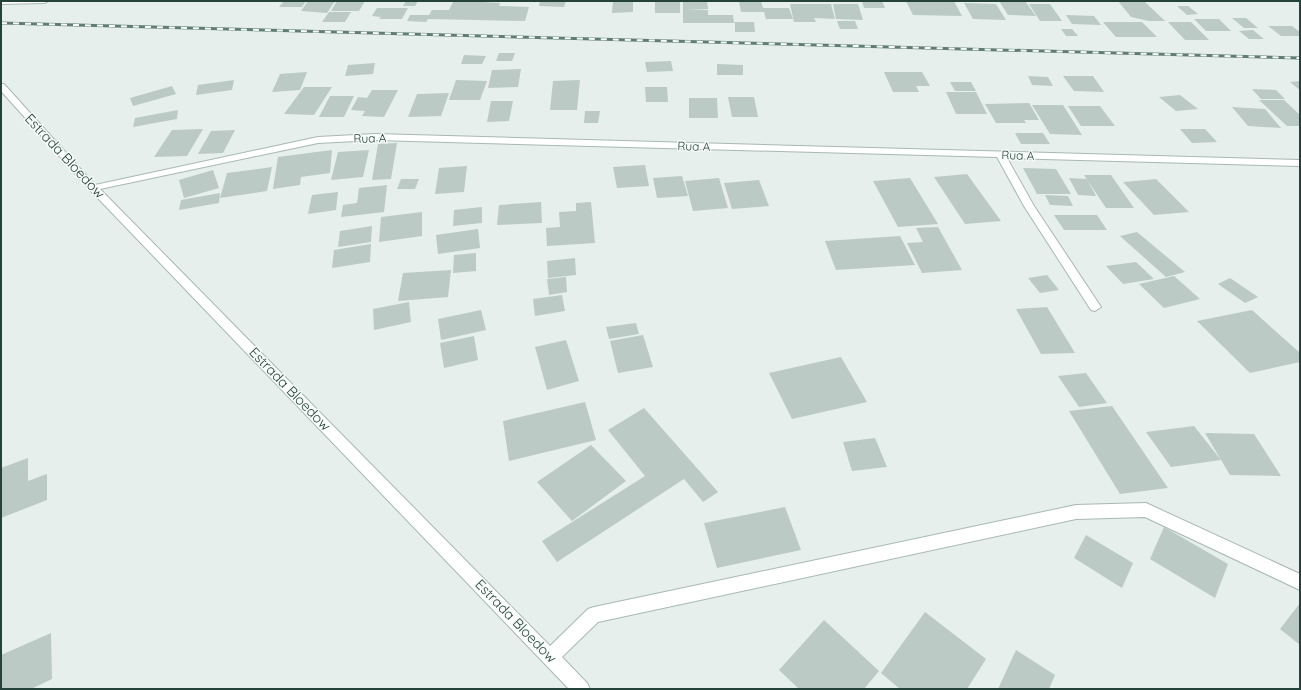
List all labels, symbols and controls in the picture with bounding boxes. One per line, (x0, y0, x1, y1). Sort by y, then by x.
street label: Estrada Bloedow (21, 110, 109, 203)
street label: Rua A (353, 130, 387, 146)
street label: Rua A (677, 138, 711, 154)
street label: Rua A (1001, 147, 1035, 163)
street label: Estrada Bloedow (245, 343, 335, 435)
street label: Estrada Bloedow (471, 575, 561, 667)

